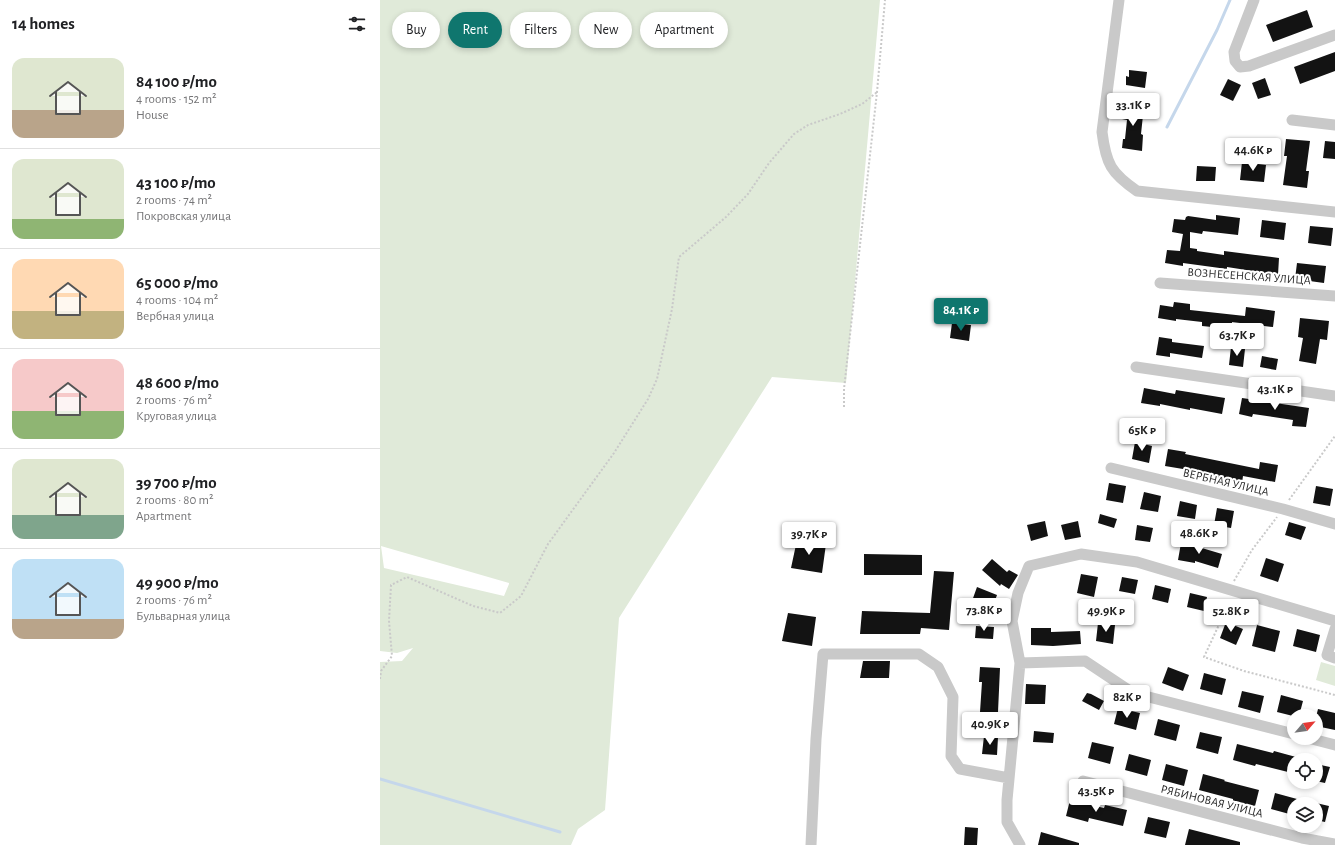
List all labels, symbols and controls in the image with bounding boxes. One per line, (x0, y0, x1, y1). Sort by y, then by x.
chip: Buy (392, 12, 440, 48)
chip: Rent (448, 12, 502, 48)
chip: Filters (510, 12, 571, 48)
chip: New (579, 12, 632, 48)
chip: Apartment (640, 12, 728, 48)
icon: filters (346, 13, 368, 35)
text: 14 homes (12, 15, 75, 32)
text: 84 100 ₽/mo (136, 73, 217, 90)
icon: home (44, 74, 92, 122)
text: 4 rooms · 152 m² (136, 93, 217, 106)
pin: 33.1K ₽ (1096, 93, 1170, 127)
text: 33.1K ₽ (1116, 99, 1150, 112)
text: House (136, 109, 168, 122)
pin: 44.6K ₽ (1216, 138, 1290, 172)
text: 44.6K ₽ (1234, 144, 1272, 157)
text: 43 100 ₽/mo (136, 174, 216, 191)
icon: home (44, 175, 92, 223)
text: 2 rooms · 74 m² (136, 194, 212, 207)
text: Покровская улица (136, 210, 231, 223)
street label: ВОЗНЕСЕНСКАЯ УЛИЦА (1187, 266, 1311, 286)
text: 65 000 ₽/mo (136, 274, 218, 291)
icon: home (44, 275, 92, 323)
text: 4 rooms · 104 m² (136, 294, 218, 307)
pin: 84.1K ₽ (924, 298, 998, 332)
text: 84.1K ₽ (943, 304, 979, 317)
text: Вербная улица (136, 310, 214, 323)
pin: 63.7K ₽ (1200, 323, 1274, 357)
text: 63.7K ₽ (1219, 329, 1255, 342)
text: 48 600 ₽/mo (136, 374, 219, 391)
icon: home (44, 375, 92, 423)
pin: 43.1K ₽ (1238, 377, 1312, 411)
text: 43.1K ₽ (1257, 383, 1293, 396)
text: 2 rooms · 76 m² (136, 394, 212, 407)
text: Круговая улица (136, 410, 217, 423)
pin: 65K ₽ (1114, 418, 1170, 452)
text: 65K ₽ (1128, 424, 1156, 437)
street label: ВЕРБНАЯ УЛИЦА (1182, 466, 1270, 498)
text: 39 700 ₽/mo (136, 474, 217, 491)
icon: home (44, 475, 92, 523)
text: 2 rooms · 80 m² (136, 494, 213, 507)
text: Apartment (136, 510, 191, 523)
pin: 48.6K ₽ (1162, 521, 1236, 555)
pin: 39.7K ₽ (772, 522, 846, 556)
text: 48.6K ₽ (1180, 527, 1218, 540)
text: 39.7K ₽ (791, 528, 827, 541)
text: 49 900 ₽/mo (136, 574, 219, 591)
icon: home (44, 575, 92, 623)
text: 2 rooms · 76 m² (136, 594, 212, 607)
pin: 73.8K ₽ (947, 598, 1021, 632)
pin: 49.9K ₽ (1069, 599, 1143, 633)
pin: 52.8K ₽ (1194, 599, 1268, 633)
text: 73.8K ₽ (966, 604, 1002, 617)
text: 49.9K ₽ (1087, 605, 1125, 618)
text: 52.8K ₽ (1213, 605, 1249, 618)
text: Бульварная улица (136, 610, 230, 623)
pin: 82K ₽ (1099, 685, 1155, 719)
text: 82K ₽ (1113, 691, 1141, 704)
north arrow (1287, 709, 1323, 745)
map controls (1287, 709, 1323, 833)
pin: 40.9K ₽ (953, 712, 1027, 746)
text: 40.9K ₽ (971, 718, 1009, 731)
button: locate (1287, 753, 1323, 789)
pin: 43.5K ₽ (1059, 779, 1133, 813)
street label: РЯБИНОВАЯ УЛИЦА (1160, 782, 1264, 820)
text: 43.5K ₽ (1078, 785, 1114, 798)
button: layers (1287, 797, 1323, 833)

